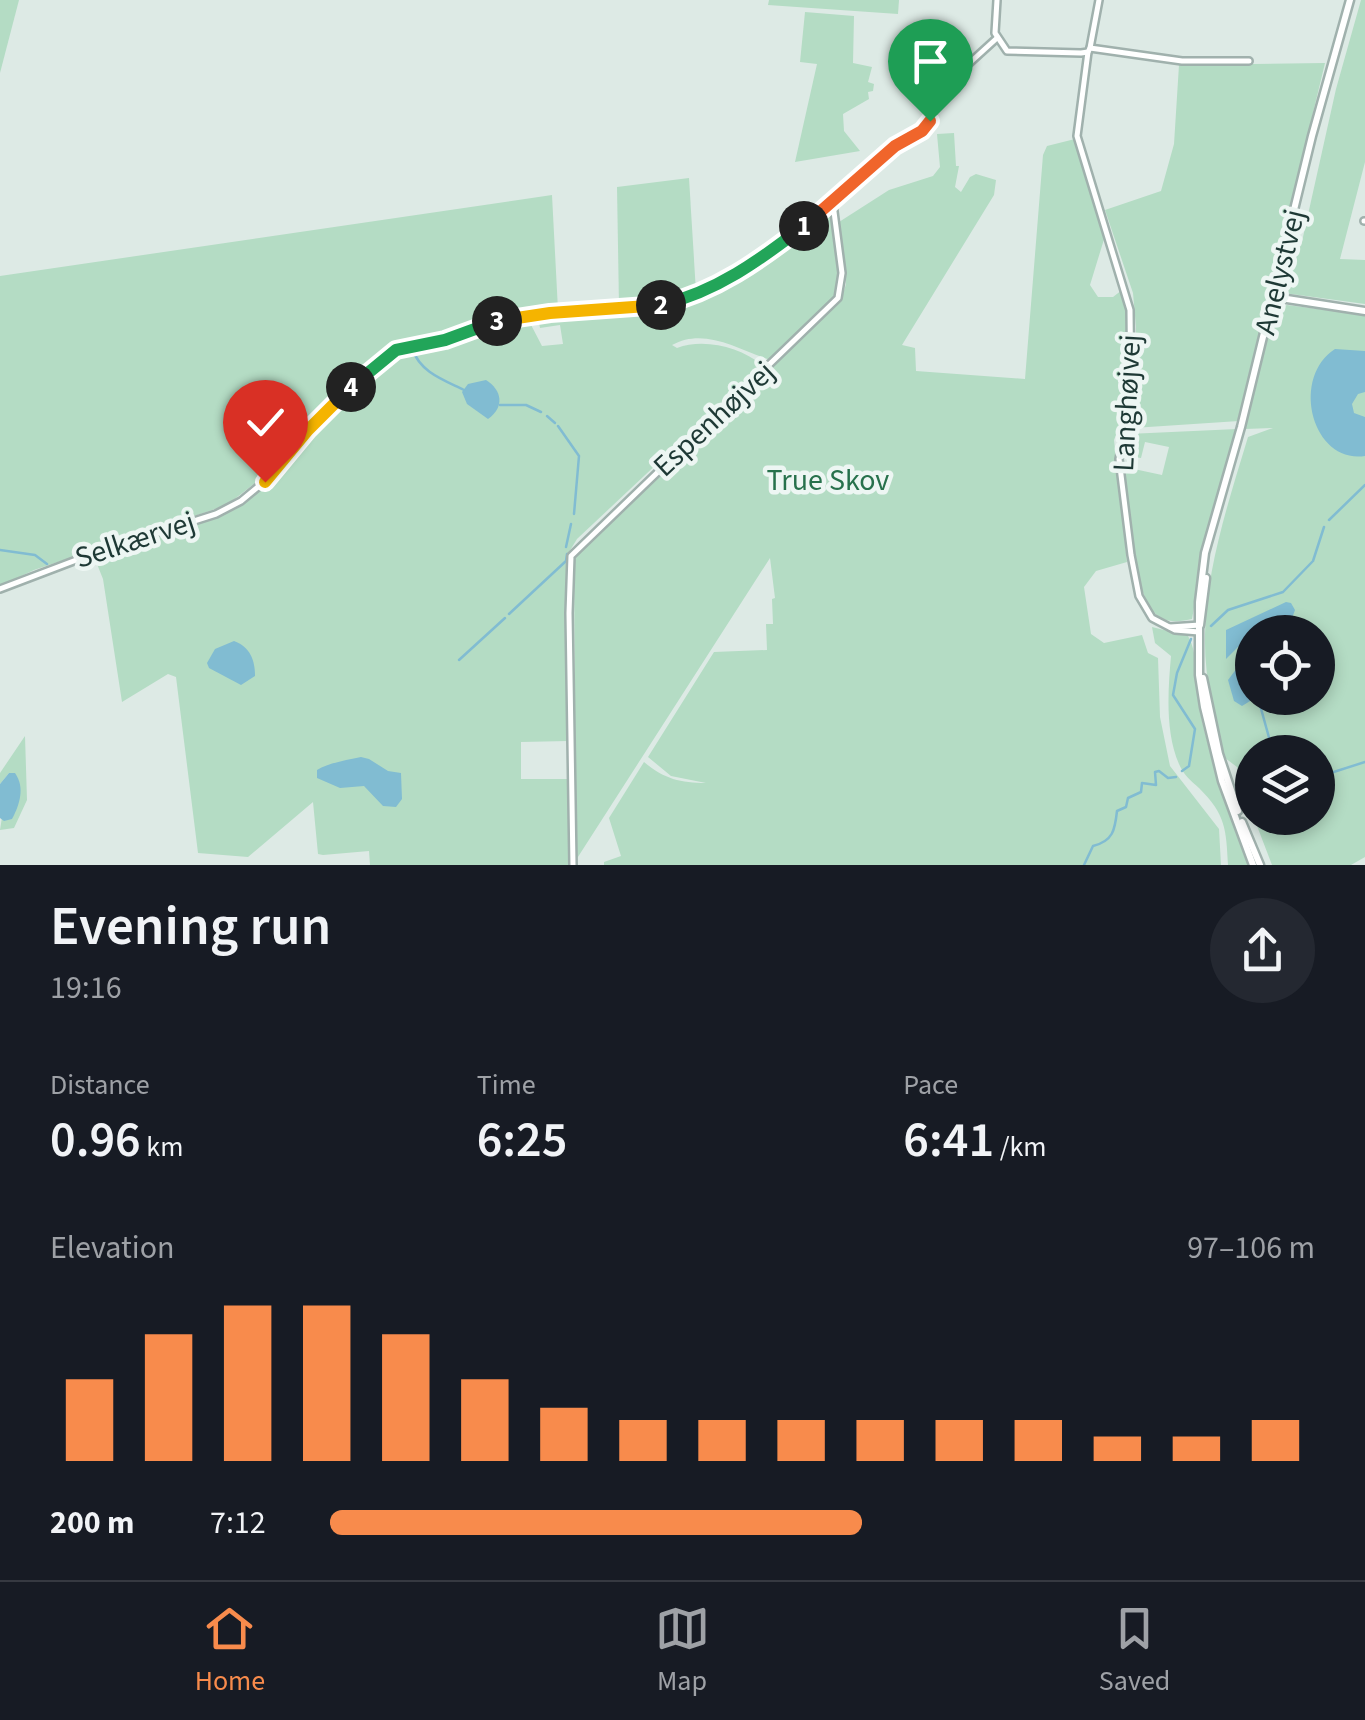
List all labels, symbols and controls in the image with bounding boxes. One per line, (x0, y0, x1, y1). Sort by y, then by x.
pin (888, 19, 973, 122)
icon: arrive (903, 34, 958, 89)
pin: 1 (779, 201, 829, 251)
street label: Anelystvej (1244, 205, 1316, 339)
text: 1 (797, 206, 811, 246)
pin: 2 (636, 280, 686, 330)
text: 2 (654, 285, 668, 325)
pin: 3 (472, 296, 522, 346)
text: 3 (490, 301, 504, 341)
street label: Langhøjvej (1102, 333, 1152, 473)
street label: Espenhøjvej (644, 351, 784, 487)
pin: 4 (326, 362, 376, 412)
text: 4 (344, 367, 358, 407)
pin (223, 380, 308, 483)
icon: check (238, 395, 293, 450)
park label: True Skov (767, 459, 889, 502)
street label: Selkærvej (69, 500, 201, 580)
map controls (1235, 615, 1335, 835)
button: locate (1235, 615, 1335, 715)
button: layers (1235, 735, 1335, 835)
text: Evening run (50, 888, 331, 966)
button: share (1210, 898, 1315, 1003)
text: 19:16 (50, 965, 122, 1011)
text: Distance (50, 1065, 150, 1105)
text: Time (477, 1065, 536, 1105)
text: Pace (903, 1065, 958, 1105)
text: 0.96 (50, 1105, 141, 1176)
text: 6:25 (477, 1105, 567, 1176)
text: 6:41 (903, 1105, 994, 1176)
text: km (141, 1127, 183, 1167)
text: /km (994, 1127, 1047, 1167)
text: Elevation (50, 1225, 175, 1271)
text: 97–106 m (1187, 1225, 1315, 1271)
text: 200 m (50, 1500, 135, 1546)
text: 7:12 (210, 1500, 266, 1546)
tab: Home (195, 1601, 265, 1701)
tab: Map (655, 1601, 710, 1701)
tab: Saved (1099, 1601, 1170, 1701)

